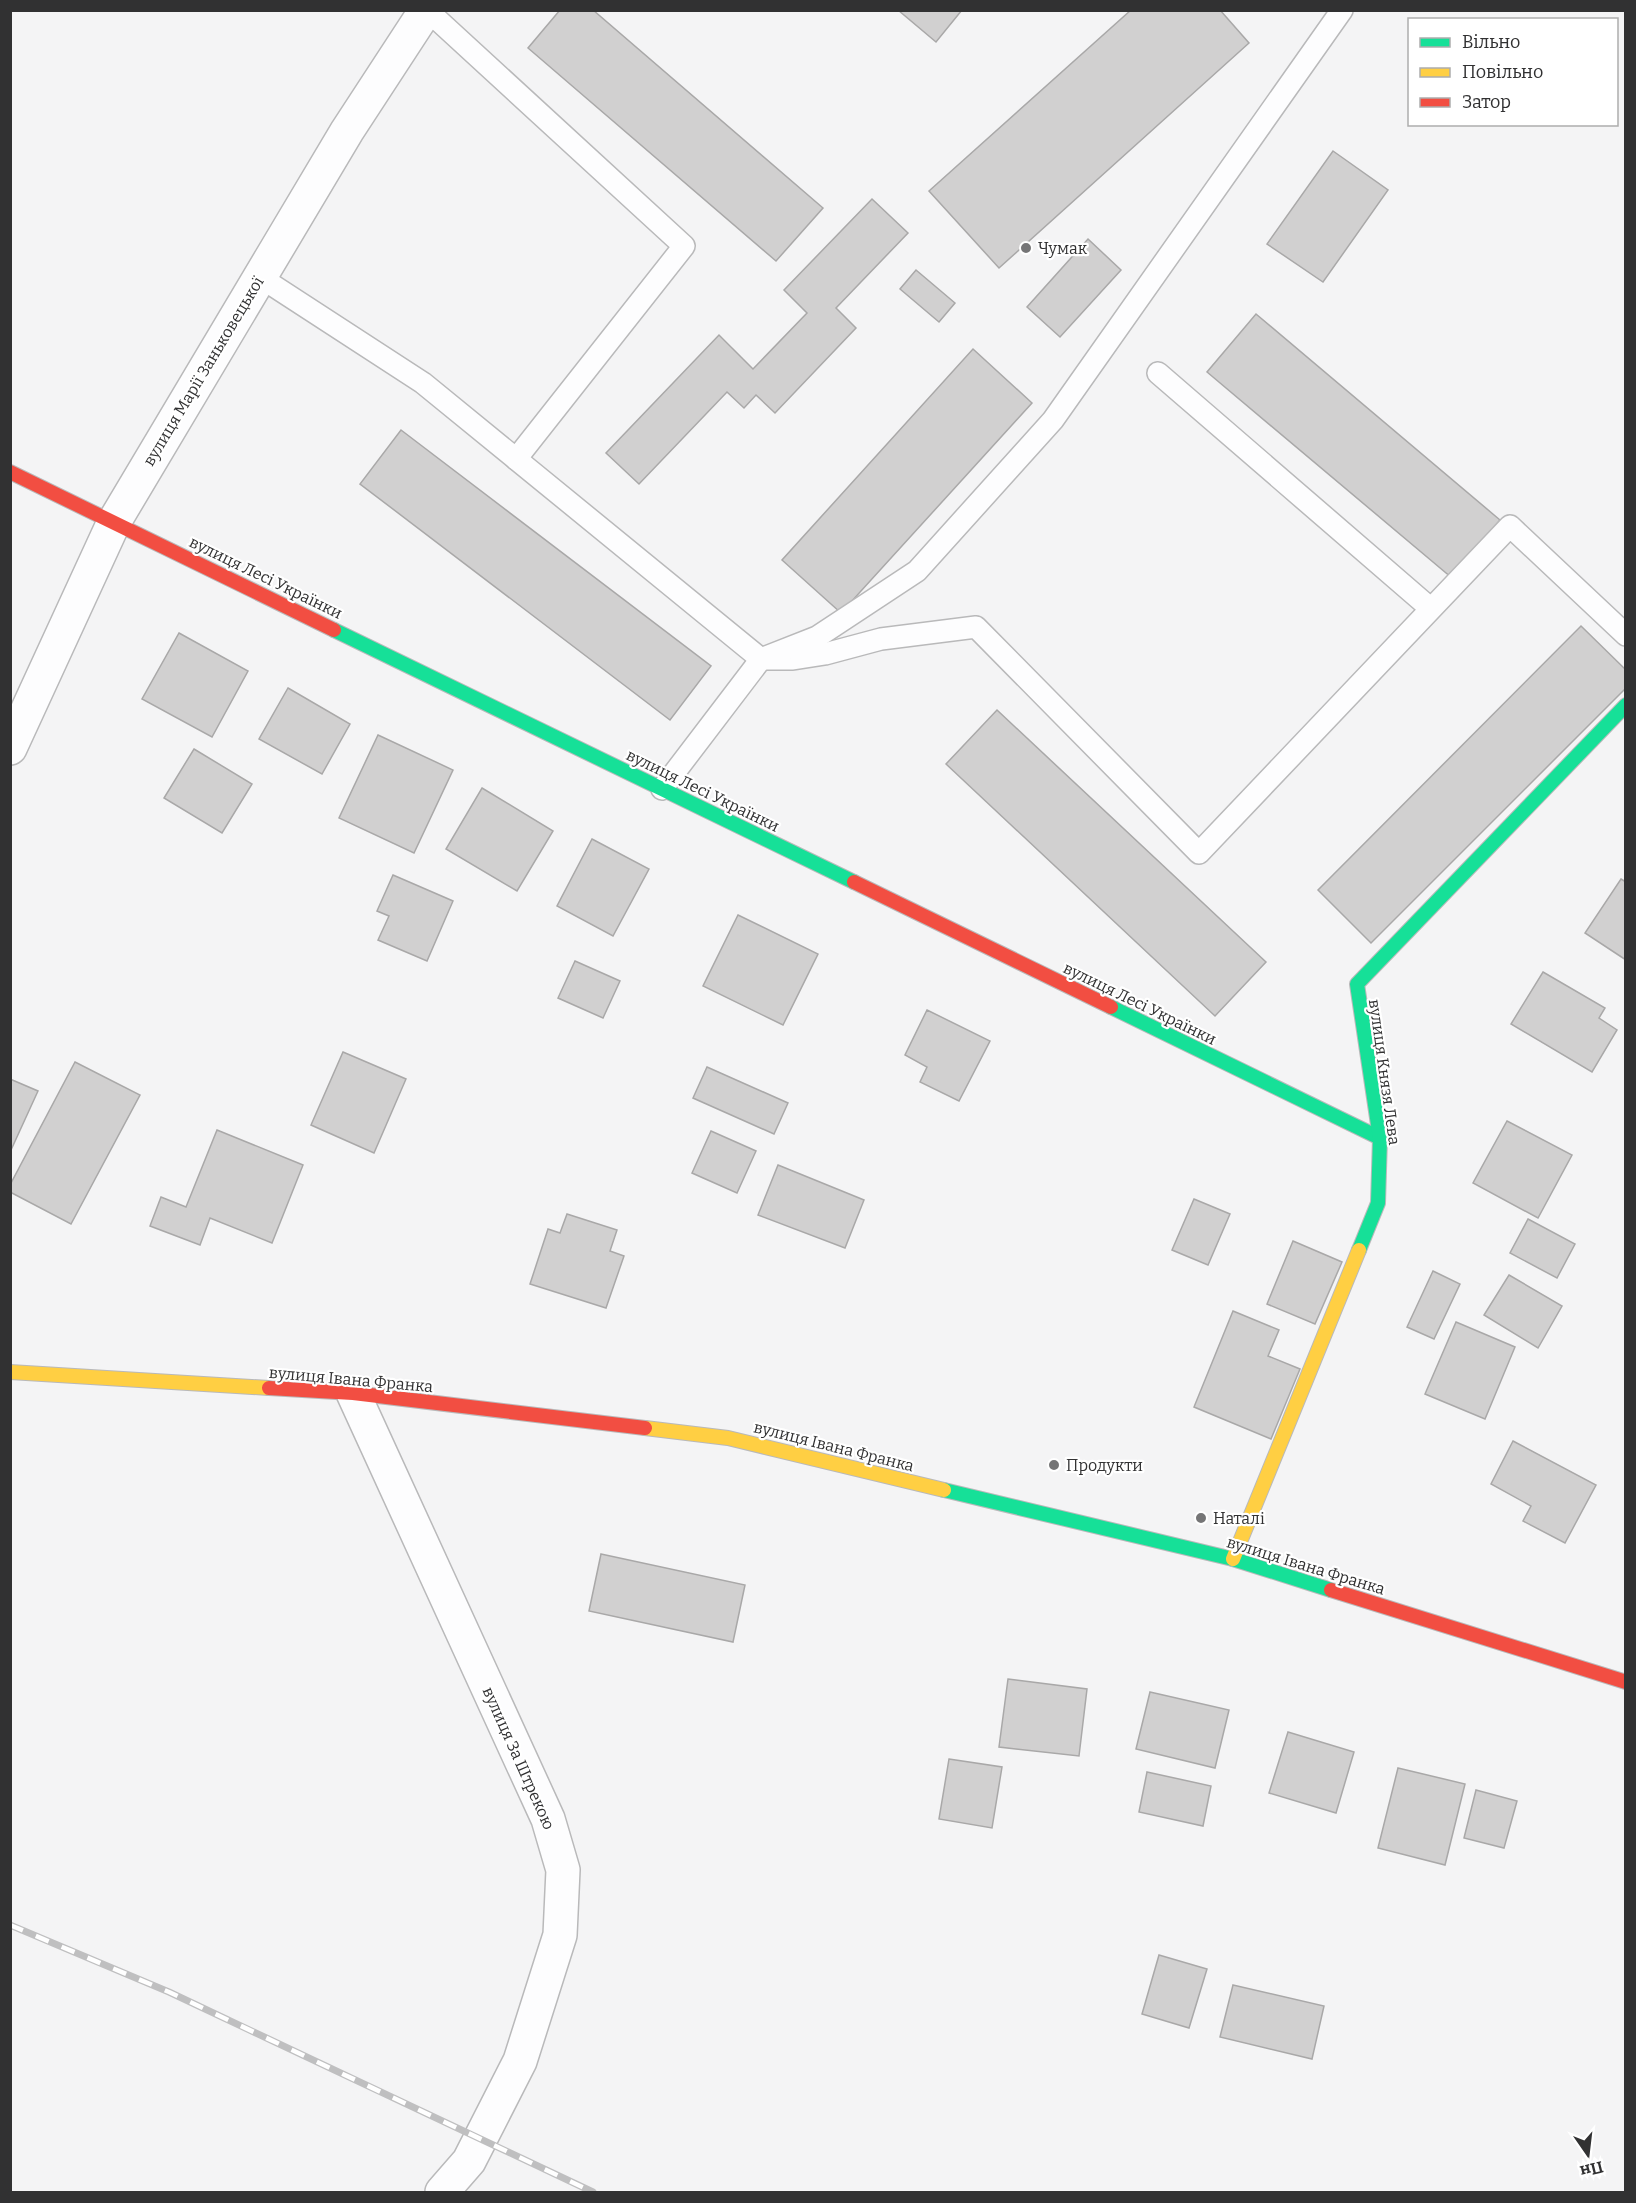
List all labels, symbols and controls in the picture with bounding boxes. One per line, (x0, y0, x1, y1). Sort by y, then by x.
legend (1408, 18, 1618, 126)
text: Вільно (1462, 31, 1520, 53)
text: Повільно (1462, 61, 1543, 83)
text: Затор (1462, 91, 1511, 113)
place label: Чумак (1038, 239, 1088, 258)
marker: Чумак (1019, 241, 1033, 255)
street label: вулиця Марії Заньковецької (139, 273, 268, 469)
street label: вулиця Лесі Українки (186, 532, 345, 623)
street label: вулиця Лесі Українки (623, 745, 782, 836)
street label: вулиця Лесі Українки (1060, 958, 1219, 1049)
street label: вулиця Князя Лева (1365, 998, 1404, 1146)
street label: вулиця Івана Франка (268, 1363, 434, 1396)
street label: вулиця Івана Франка (752, 1417, 916, 1476)
place label: Продукти (1066, 1456, 1143, 1475)
marker: Продукти (1047, 1458, 1061, 1472)
place label: Наталi (1213, 1509, 1265, 1528)
marker: Наталi (1194, 1511, 1208, 1525)
street label: вулиця Івана Франка (1224, 1532, 1387, 1599)
street label: вулиця За Штрекою (479, 1684, 559, 1832)
north arrow (1558, 2125, 1618, 2185)
text: Пн (1578, 2157, 1605, 2181)

